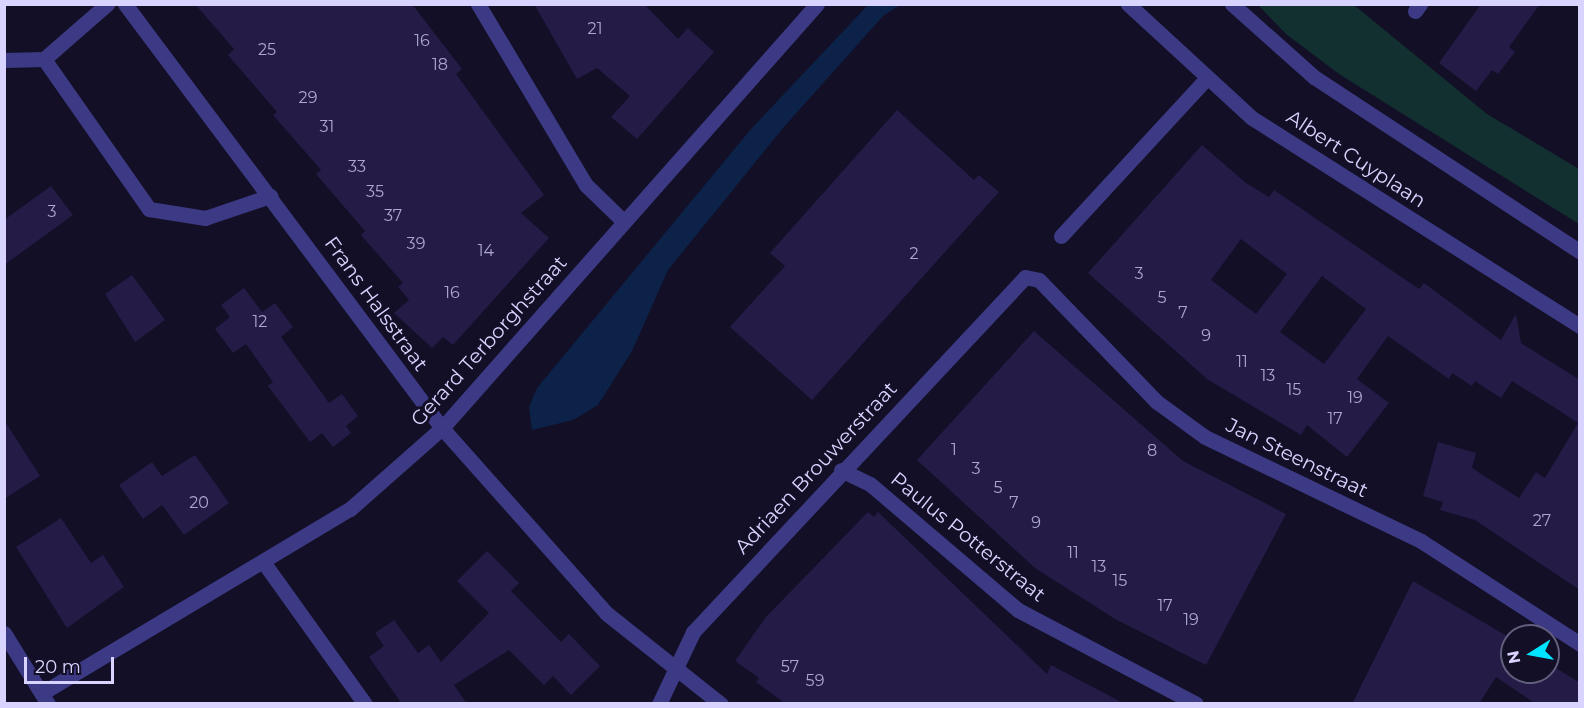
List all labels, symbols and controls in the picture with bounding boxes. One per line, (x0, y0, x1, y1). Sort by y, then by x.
house number: 21 (588, 19, 602, 39)
house number: 16 (414, 31, 430, 51)
house number: 25 (258, 40, 276, 60)
house number: 18 (432, 55, 448, 75)
house number: 29 (299, 88, 317, 108)
street label: Albert Cuyplaan (1282, 105, 1430, 213)
house number: 31 (320, 117, 334, 137)
house number: 33 (348, 157, 366, 177)
house number: 35 (366, 182, 384, 202)
house number: 3 (47, 202, 57, 222)
house number: 37 (384, 206, 402, 226)
street label: Frans Halsstraat (319, 232, 433, 376)
house number: 39 (407, 234, 425, 254)
house number: 14 (478, 241, 494, 261)
house number: 2 (909, 244, 919, 264)
street label: Gerard Terborghstraat (406, 251, 572, 431)
house number: 3 (1134, 264, 1144, 284)
house number: 16 (444, 283, 460, 303)
house number: 5 (1157, 288, 1167, 308)
house number: 7 (1178, 303, 1188, 323)
house number: 12 (253, 312, 267, 332)
house number: 9 (1201, 326, 1211, 346)
house number: 11 (1236, 352, 1248, 372)
house number: 13 (1261, 366, 1275, 386)
street label: Adriaen Brouwerstraat (730, 377, 902, 559)
house number: 15 (1287, 380, 1301, 400)
house number: 19 (1347, 388, 1363, 408)
house number: 17 (1327, 409, 1343, 429)
street label: Jan Steenstraat (1222, 413, 1372, 503)
house number: 1 (951, 440, 957, 460)
house number: 8 (1147, 441, 1157, 461)
house number: 3 (971, 459, 981, 479)
street label: Paulus Potterstraat (886, 467, 1050, 607)
house number: 5 (993, 478, 1003, 498)
house number: 20 (189, 493, 209, 513)
house number: 7 (1009, 493, 1019, 513)
house number: 27 (1533, 511, 1551, 531)
house number: 9 (1031, 513, 1041, 533)
house number: 11 (1067, 543, 1079, 563)
house number: 13 (1092, 557, 1106, 577)
house number: 15 (1113, 571, 1127, 591)
house number: 17 (1157, 596, 1173, 616)
house number: 19 (1183, 610, 1199, 630)
north arrow (1500, 624, 1560, 684)
scale bar (27, 645, 117, 683)
text: N (1503, 649, 1524, 665)
text: 20 m (35, 656, 81, 678)
house number: 57 (781, 657, 799, 677)
house number: 59 (806, 671, 824, 691)

